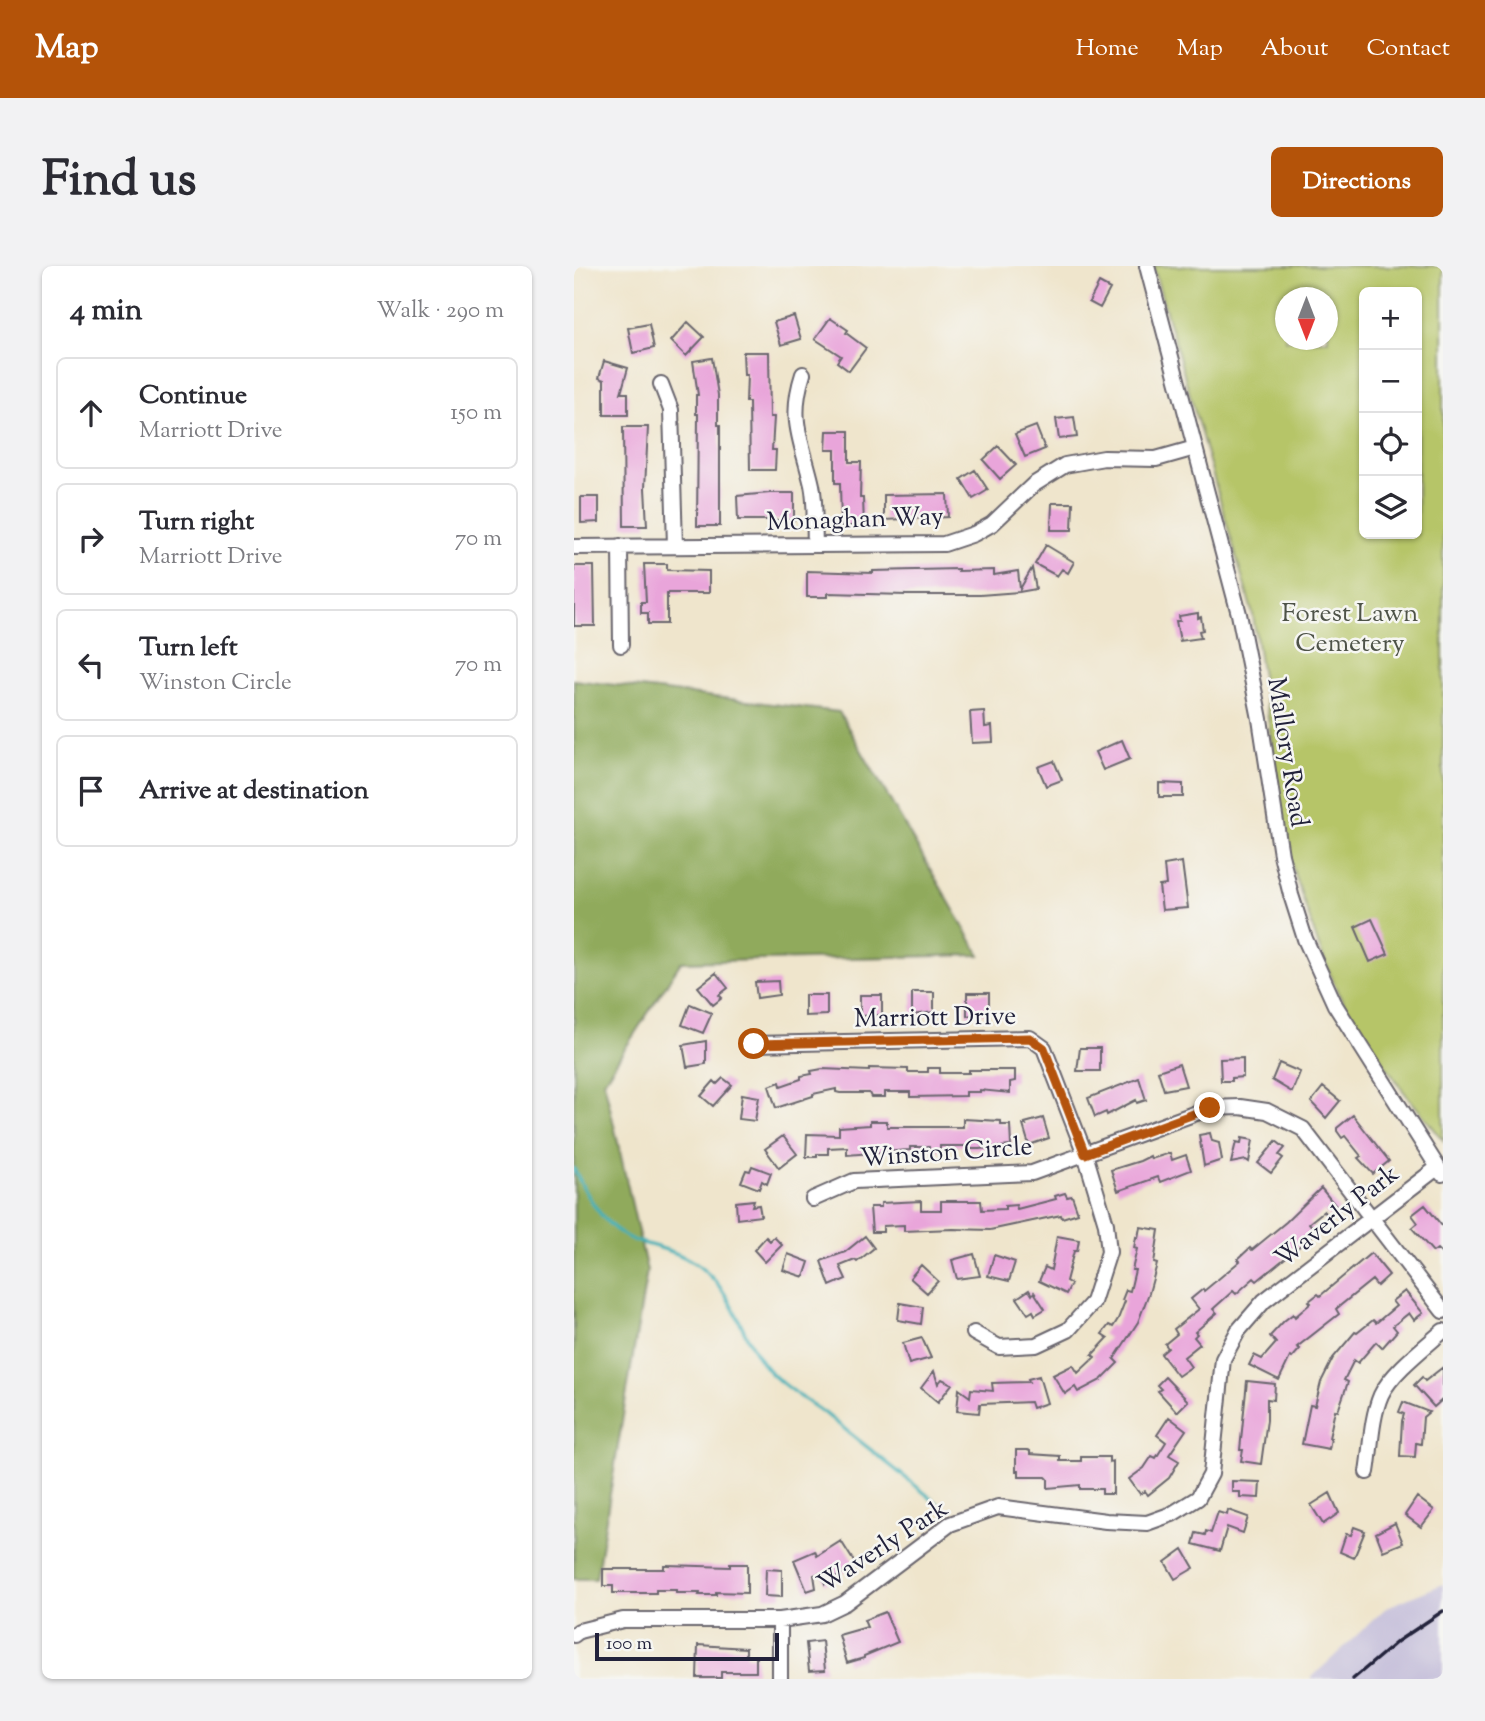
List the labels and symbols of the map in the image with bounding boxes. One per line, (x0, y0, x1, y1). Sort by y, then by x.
north arrow (1275, 287, 1338, 350)
street label: Monaghan Way (766, 499, 944, 542)
park label: Forest Lawn Cemetery (1282, 596, 1418, 663)
street label: Mallory Road (1256, 675, 1317, 830)
street label: Marriott Drive (854, 999, 1016, 1038)
route start (738, 1028, 769, 1059)
route end (1194, 1092, 1225, 1123)
street label: Winston Circle (859, 1129, 1034, 1178)
street label: Waverly Park (1268, 1157, 1408, 1277)
street label: Waverly Park (811, 1491, 956, 1603)
scale bar (595, 1630, 779, 1662)

